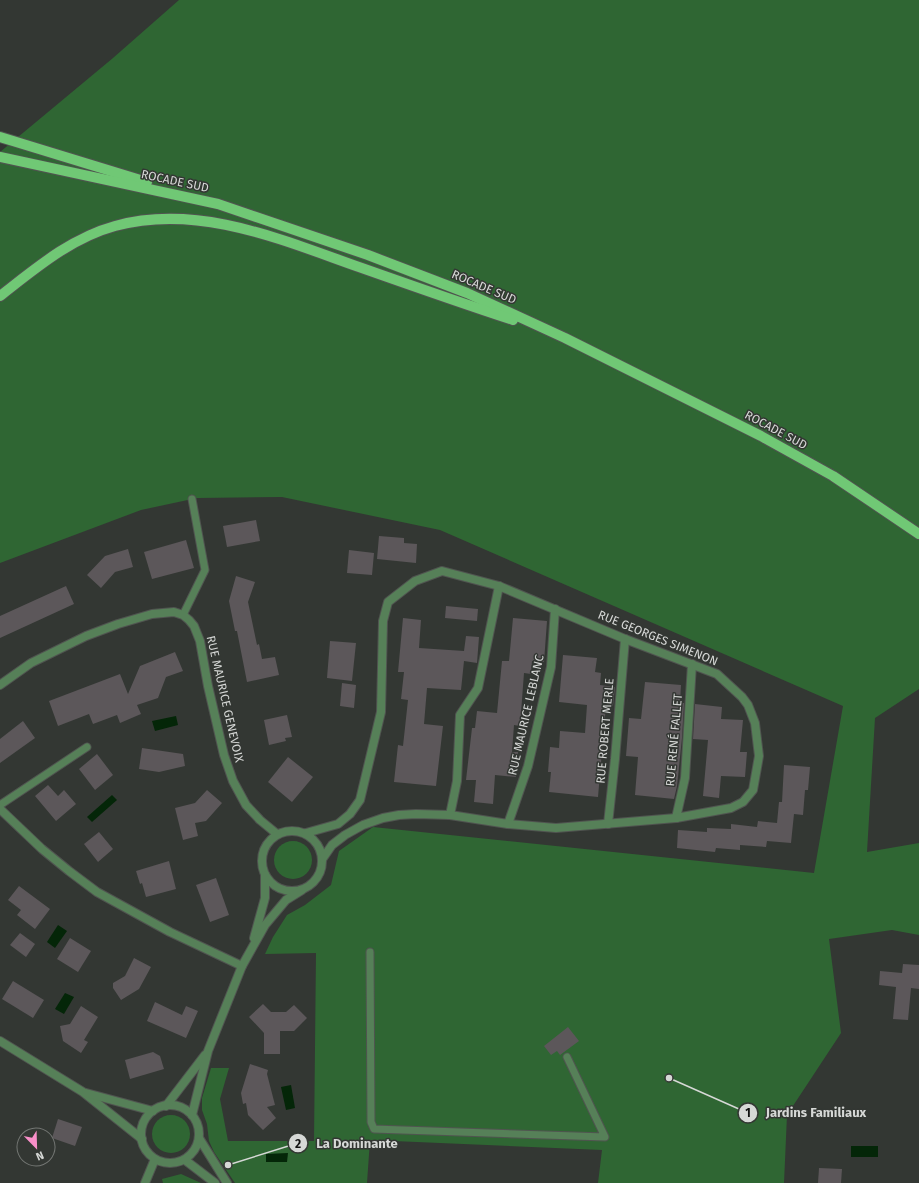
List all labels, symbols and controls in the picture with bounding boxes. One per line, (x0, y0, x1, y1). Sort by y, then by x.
street label: ROCADE SUD (140, 167, 210, 195)
street label: ROCADE SUD (450, 267, 519, 307)
street label: ROCADE SUD (742, 408, 810, 452)
street label: RUE GEORGES SIMENON (596, 608, 720, 668)
street label: RUE MAURICE GENEVOIX (204, 634, 246, 764)
street label: RUE MAURICE LEBLANC (505, 653, 547, 777)
street label: RUE ROBERT MERLE (593, 678, 617, 784)
street label: RUE RENÉ FALLET (662, 692, 685, 787)
callout: Jardins Familiaux (738, 1100, 875, 1125)
text: Jardins Familiaux (765, 1105, 867, 1120)
text: 1 (745, 1106, 751, 1120)
north arrow (16, 1127, 56, 1167)
callout: La Dominante (288, 1131, 405, 1156)
text: La Dominante (316, 1136, 398, 1151)
text: 2 (295, 1137, 301, 1151)
text: N (34, 1148, 46, 1163)

